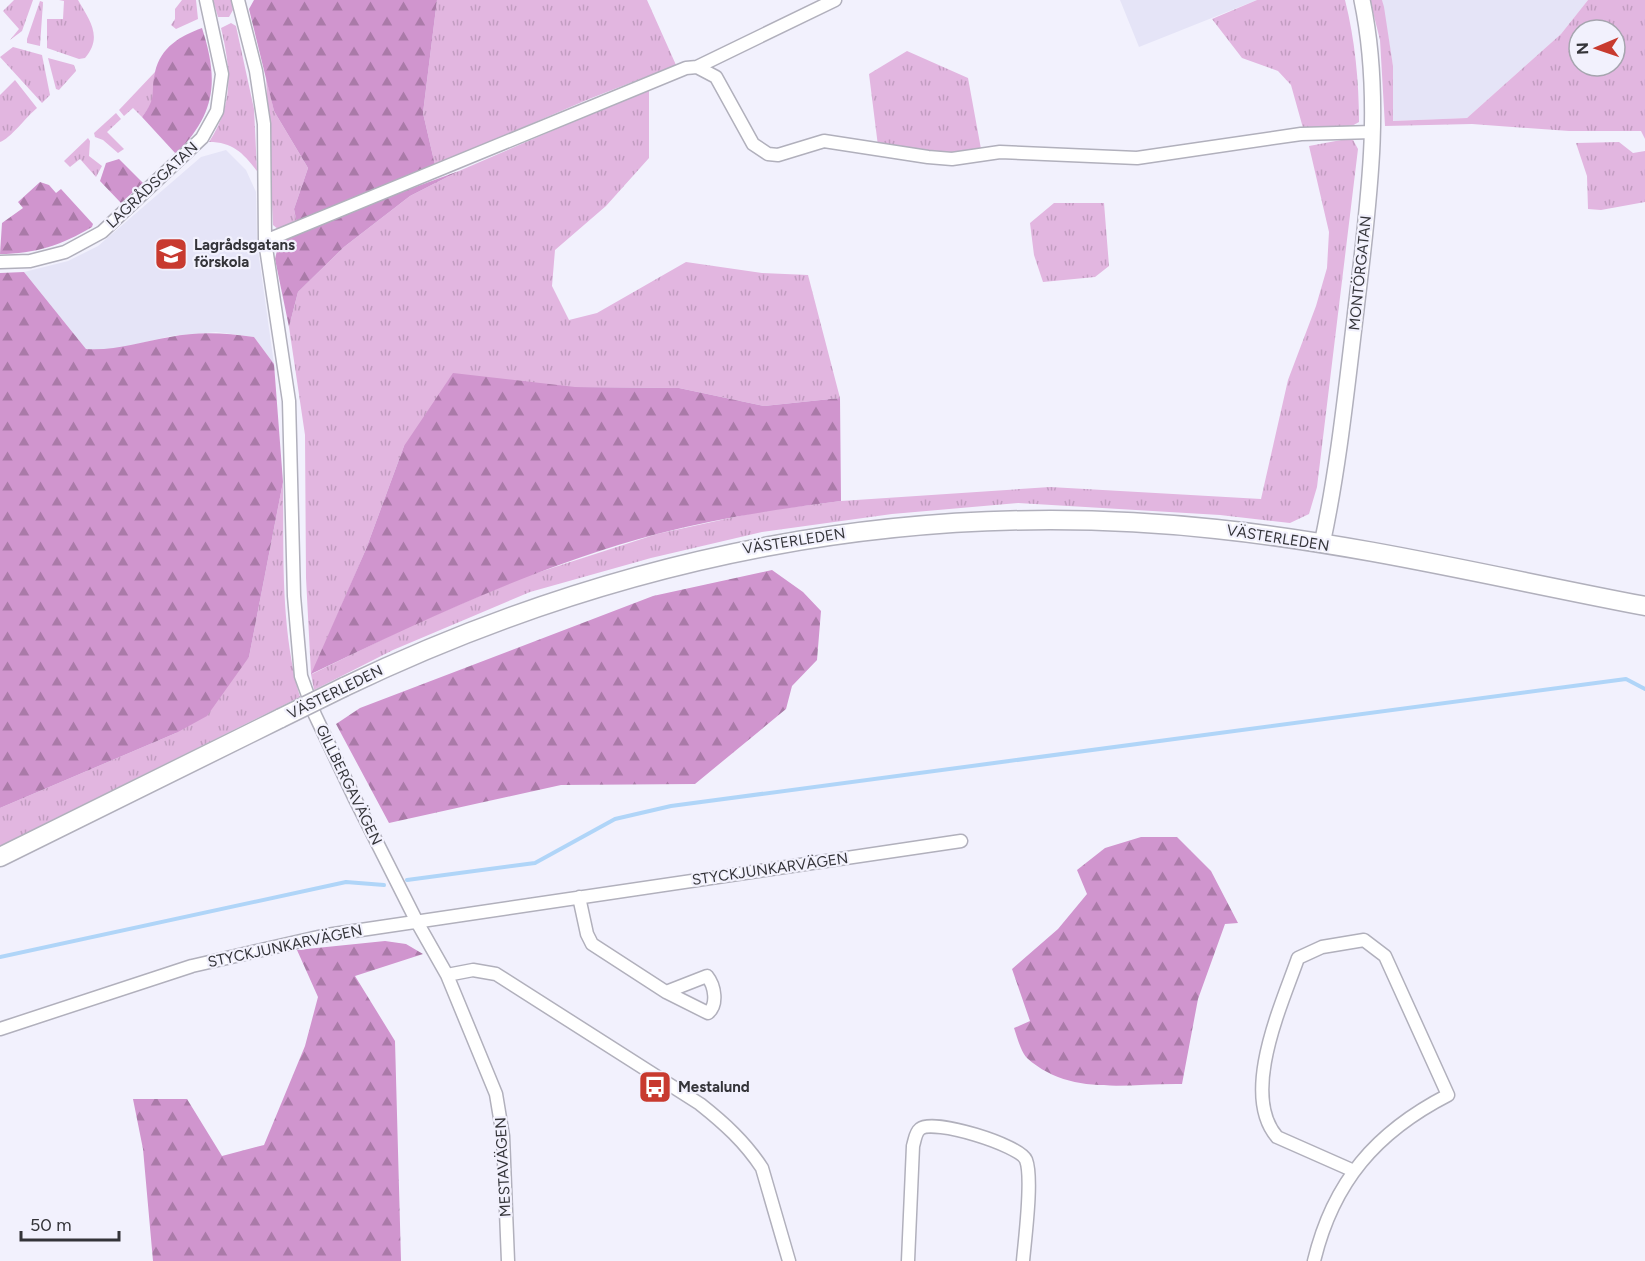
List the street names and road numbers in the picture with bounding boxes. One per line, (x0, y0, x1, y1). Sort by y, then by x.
street label: LAGRÅDSGATAN (103, 138, 201, 232)
street label: MONTÖRGATAN (1345, 215, 1375, 331)
street label: VÄSTERLEDEN (1225, 521, 1331, 555)
street label: VÄSTERLEDEN (741, 524, 847, 558)
street label: VÄSTERLEDEN (284, 661, 386, 723)
street label: GILLBERGAVÄGEN (312, 722, 386, 848)
street label: STYCKJUNKARVÄGEN (691, 849, 849, 889)
street label: STYCKJUNKARVÄGEN (206, 921, 364, 971)
street label: MESTAVÄGEN (491, 1117, 515, 1217)

